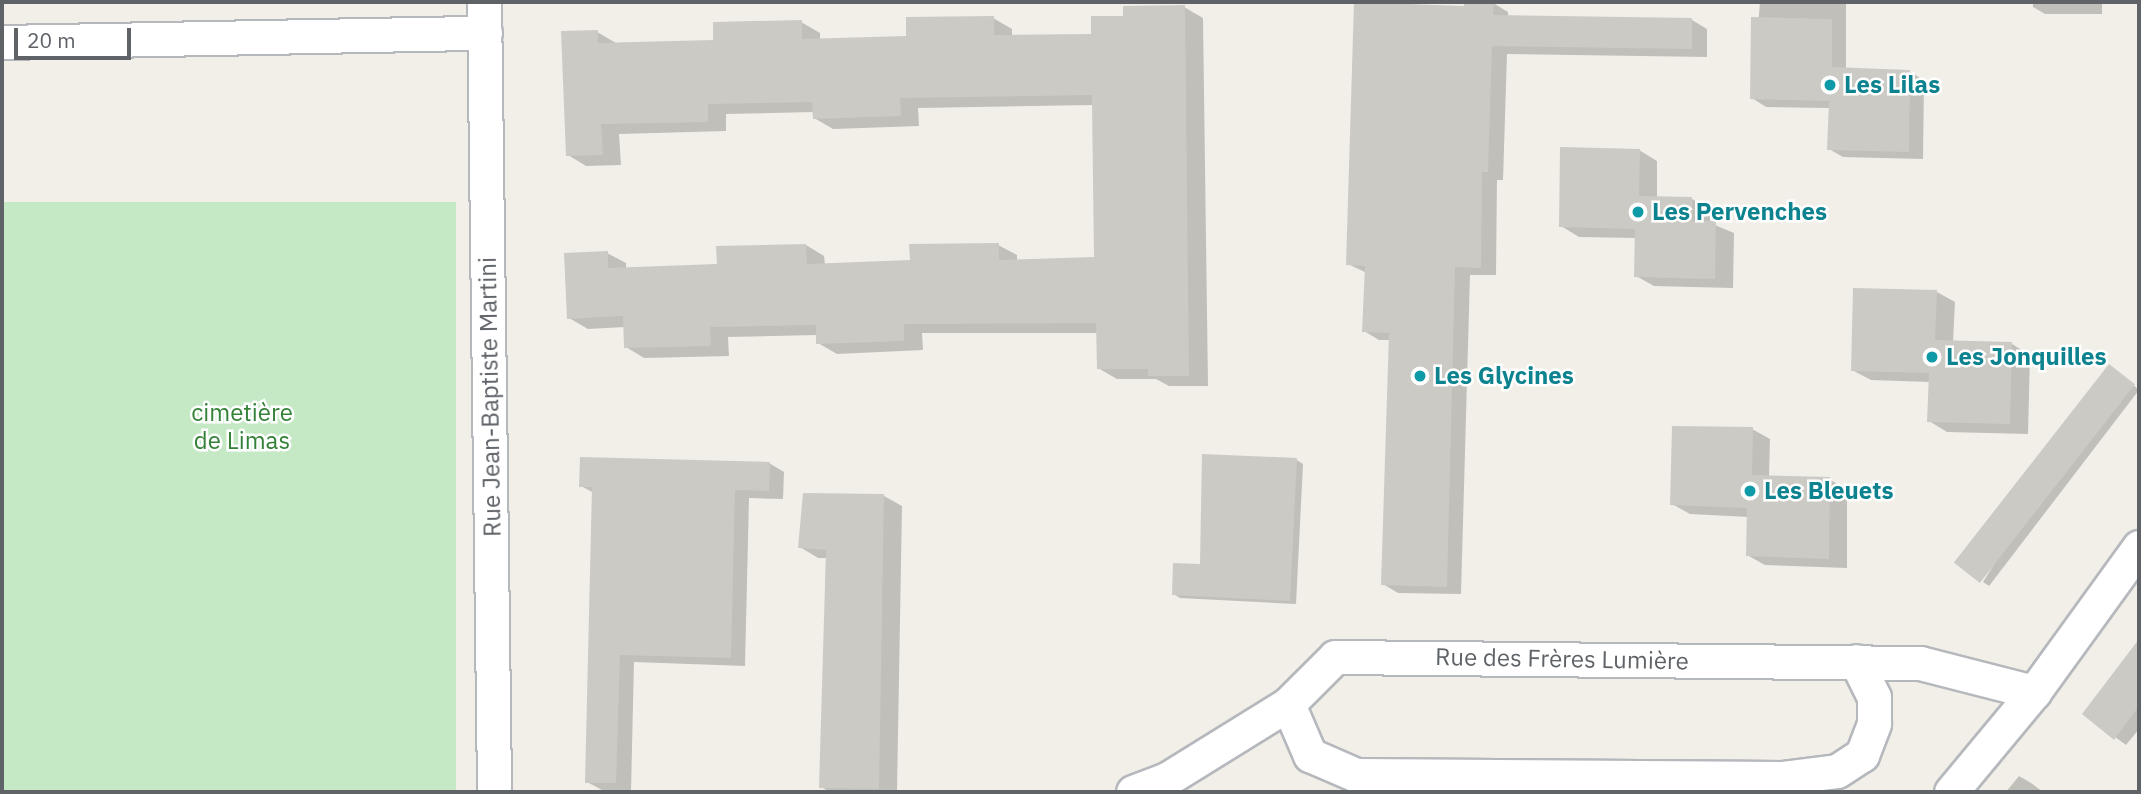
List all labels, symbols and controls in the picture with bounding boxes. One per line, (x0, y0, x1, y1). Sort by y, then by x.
scale bar (18, 14, 135, 58)
text: 20 m (27, 26, 76, 54)
place label: Les Lilas (1844, 71, 1940, 99)
marker: Les Lilas (1822, 77, 1838, 93)
place label: Les Pervenches (1652, 198, 1827, 226)
marker: Les Pervenches (1630, 204, 1646, 220)
street label: Rue Jean-Baptiste Martini (473, 257, 507, 537)
place label: Les Jonquilles (1946, 343, 2107, 371)
marker: Les Jonquilles (1924, 349, 1940, 365)
place label: Les Glycines (1434, 362, 1574, 390)
marker: Les Glycines (1412, 368, 1428, 384)
park label: cimetière de Limas (191, 399, 293, 455)
place label: Les Bleuets (1764, 477, 1894, 505)
marker: Les Bleuets (1742, 483, 1758, 499)
street label: Rue des Frères Lumière (1435, 642, 1689, 676)

